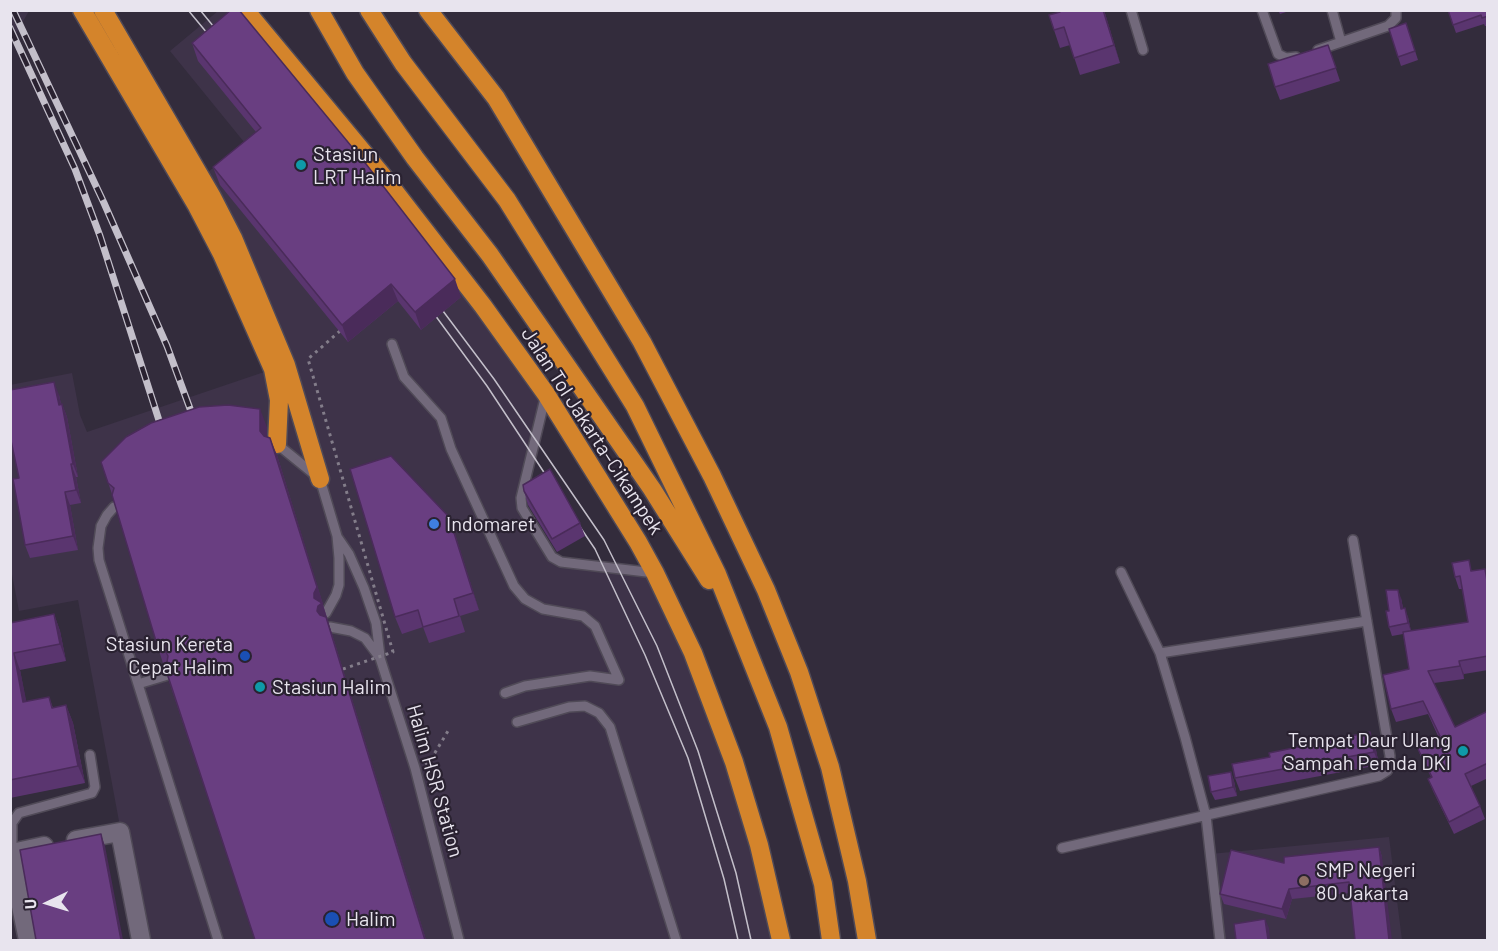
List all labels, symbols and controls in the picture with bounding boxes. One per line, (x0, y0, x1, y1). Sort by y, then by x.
place label: Stasiun LRT Halim (313, 142, 401, 189)
marker: Stasiun LRT Halim (294, 158, 308, 172)
street label: Jalan Tol Jakarta–Cikampek (516, 323, 668, 539)
place label: Indomaret (446, 512, 535, 536)
marker: Indomaret (427, 517, 441, 531)
place label: Stasiun Kereta Cepat Halim (106, 632, 233, 679)
marker: Stasiun Kereta Cepat Halim (238, 649, 252, 663)
place label: Stasiun Halim (272, 675, 391, 699)
marker: Stasiun Halim (253, 680, 267, 694)
street label: Halim HSR Station (402, 702, 468, 860)
place label: Tempat Daur Ulang Sampah Pemda DKI (1283, 728, 1451, 775)
marker: Tempat Daur Ulang Sampah Pemda DKI (1456, 744, 1470, 758)
place label: SMP Negeri 80 Jakarta (1316, 858, 1416, 905)
north arrow (18, 873, 78, 933)
marker: SMP Negeri 80 Jakarta (1297, 874, 1311, 888)
text: U (20, 899, 39, 910)
place label: Halim (346, 907, 396, 931)
marker: Halim (323, 910, 341, 928)

